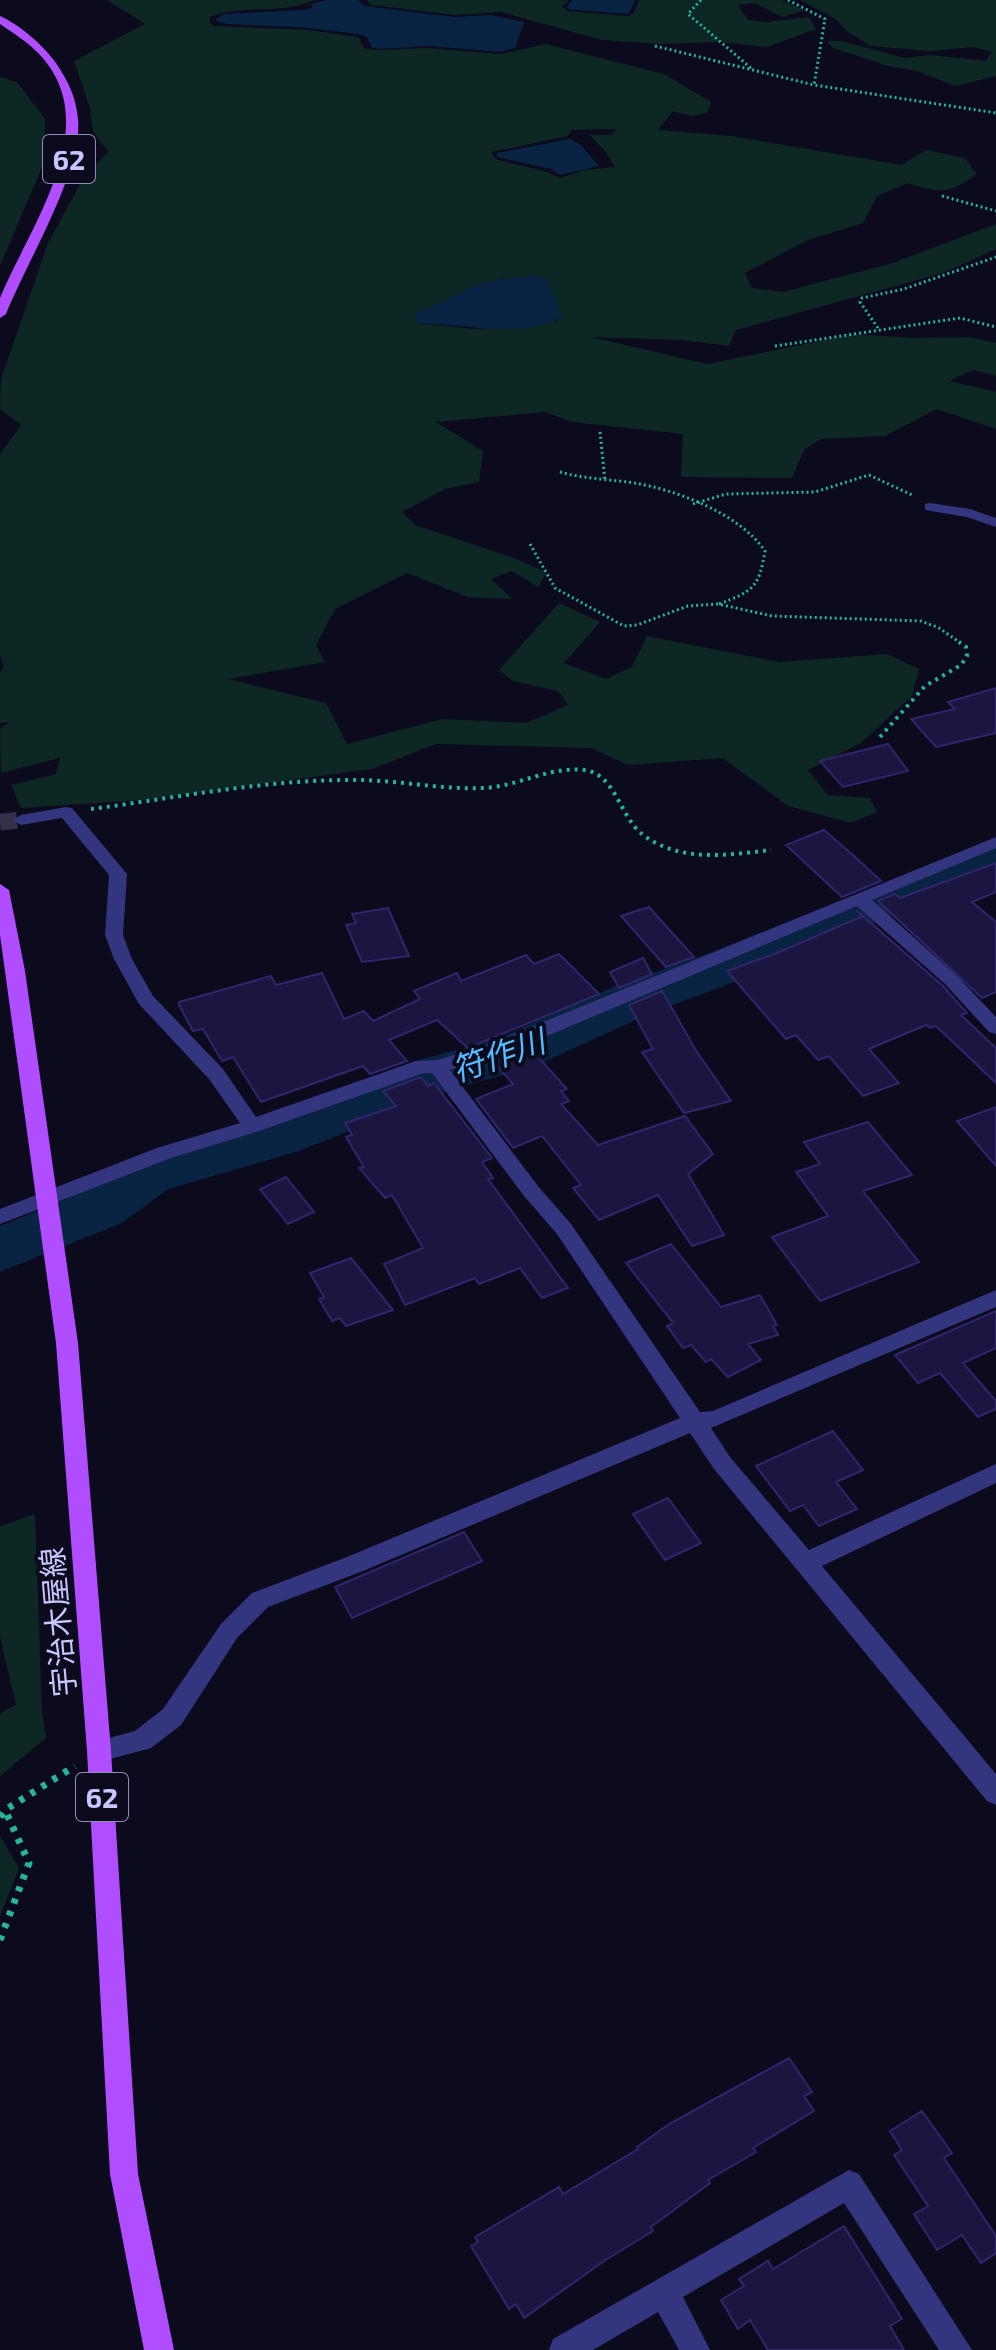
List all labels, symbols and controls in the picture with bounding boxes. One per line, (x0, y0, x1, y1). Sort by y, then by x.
road number: 62 (43, 135, 95, 183)
water label: 符作川 (446, 1019, 552, 1088)
street label: 宇治木屋線 (33, 1546, 81, 1698)
road number: 62 (76, 1773, 128, 1821)

